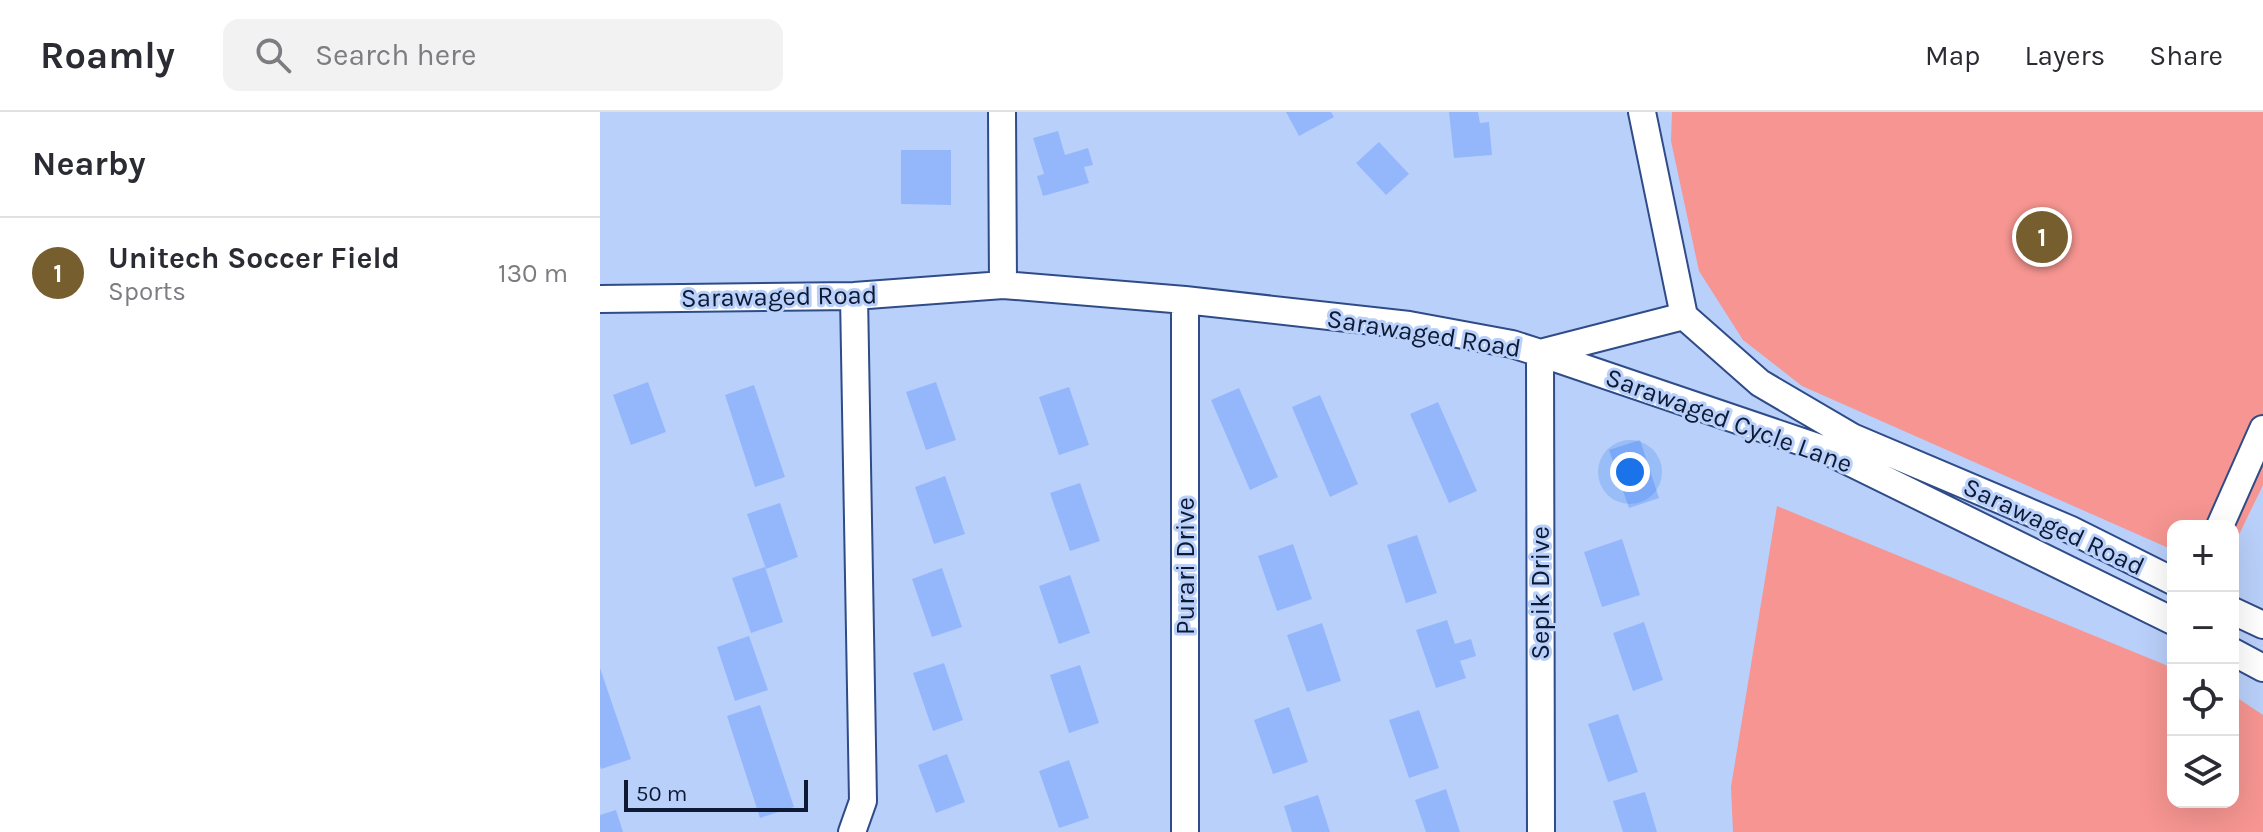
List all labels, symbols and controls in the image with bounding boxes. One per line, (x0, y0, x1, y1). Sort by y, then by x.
search box (223, 19, 783, 91)
text: Roamly (40, 33, 175, 78)
icon: search (251, 33, 295, 77)
text: Search here (315, 37, 476, 73)
text: Map (1925, 39, 1980, 72)
text: Layers (2024, 39, 2105, 72)
text: Share (2149, 39, 2223, 72)
text: Nearby (32, 144, 146, 184)
pin: 1 (2016, 207, 2068, 267)
text: Unitech Soccer Field (108, 240, 400, 276)
text: 1 (53, 258, 63, 289)
text: 130 m (498, 258, 568, 289)
text: Sports (108, 276, 186, 307)
street label: Sarawaged Road (681, 279, 877, 314)
street label: Sarawaged Road (1325, 303, 1523, 364)
street label: Sarawaged Cycle Lane (1601, 361, 1856, 480)
your location (1610, 452, 1650, 492)
street label: Sarawaged Road (1958, 471, 2149, 582)
street label: Purari Drive (1170, 497, 1201, 635)
map controls (2167, 520, 2239, 808)
button: + (2167, 520, 2239, 592)
street label: Sepik Drive (1525, 526, 1556, 660)
button: − (2167, 592, 2239, 664)
button: locate (2167, 664, 2239, 736)
button: layers (2167, 736, 2239, 808)
scale bar (624, 776, 808, 812)
text: 50 m (636, 781, 687, 807)

